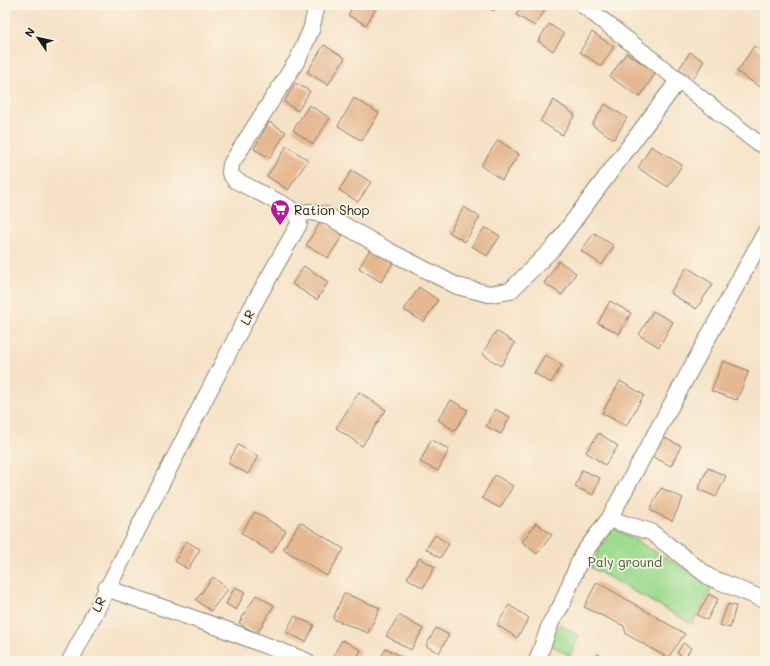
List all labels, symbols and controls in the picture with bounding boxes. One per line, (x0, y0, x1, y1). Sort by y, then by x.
north arrow (18, 18, 58, 58)
text: N (21, 24, 38, 40)
supermarket icon: Ration Shop (269, 198, 291, 226)
place label: Ration Shop (294, 201, 370, 218)
street label: LR (236, 306, 258, 328)
park label: Paly ground (588, 553, 662, 570)
street label: LR (87, 593, 109, 615)

